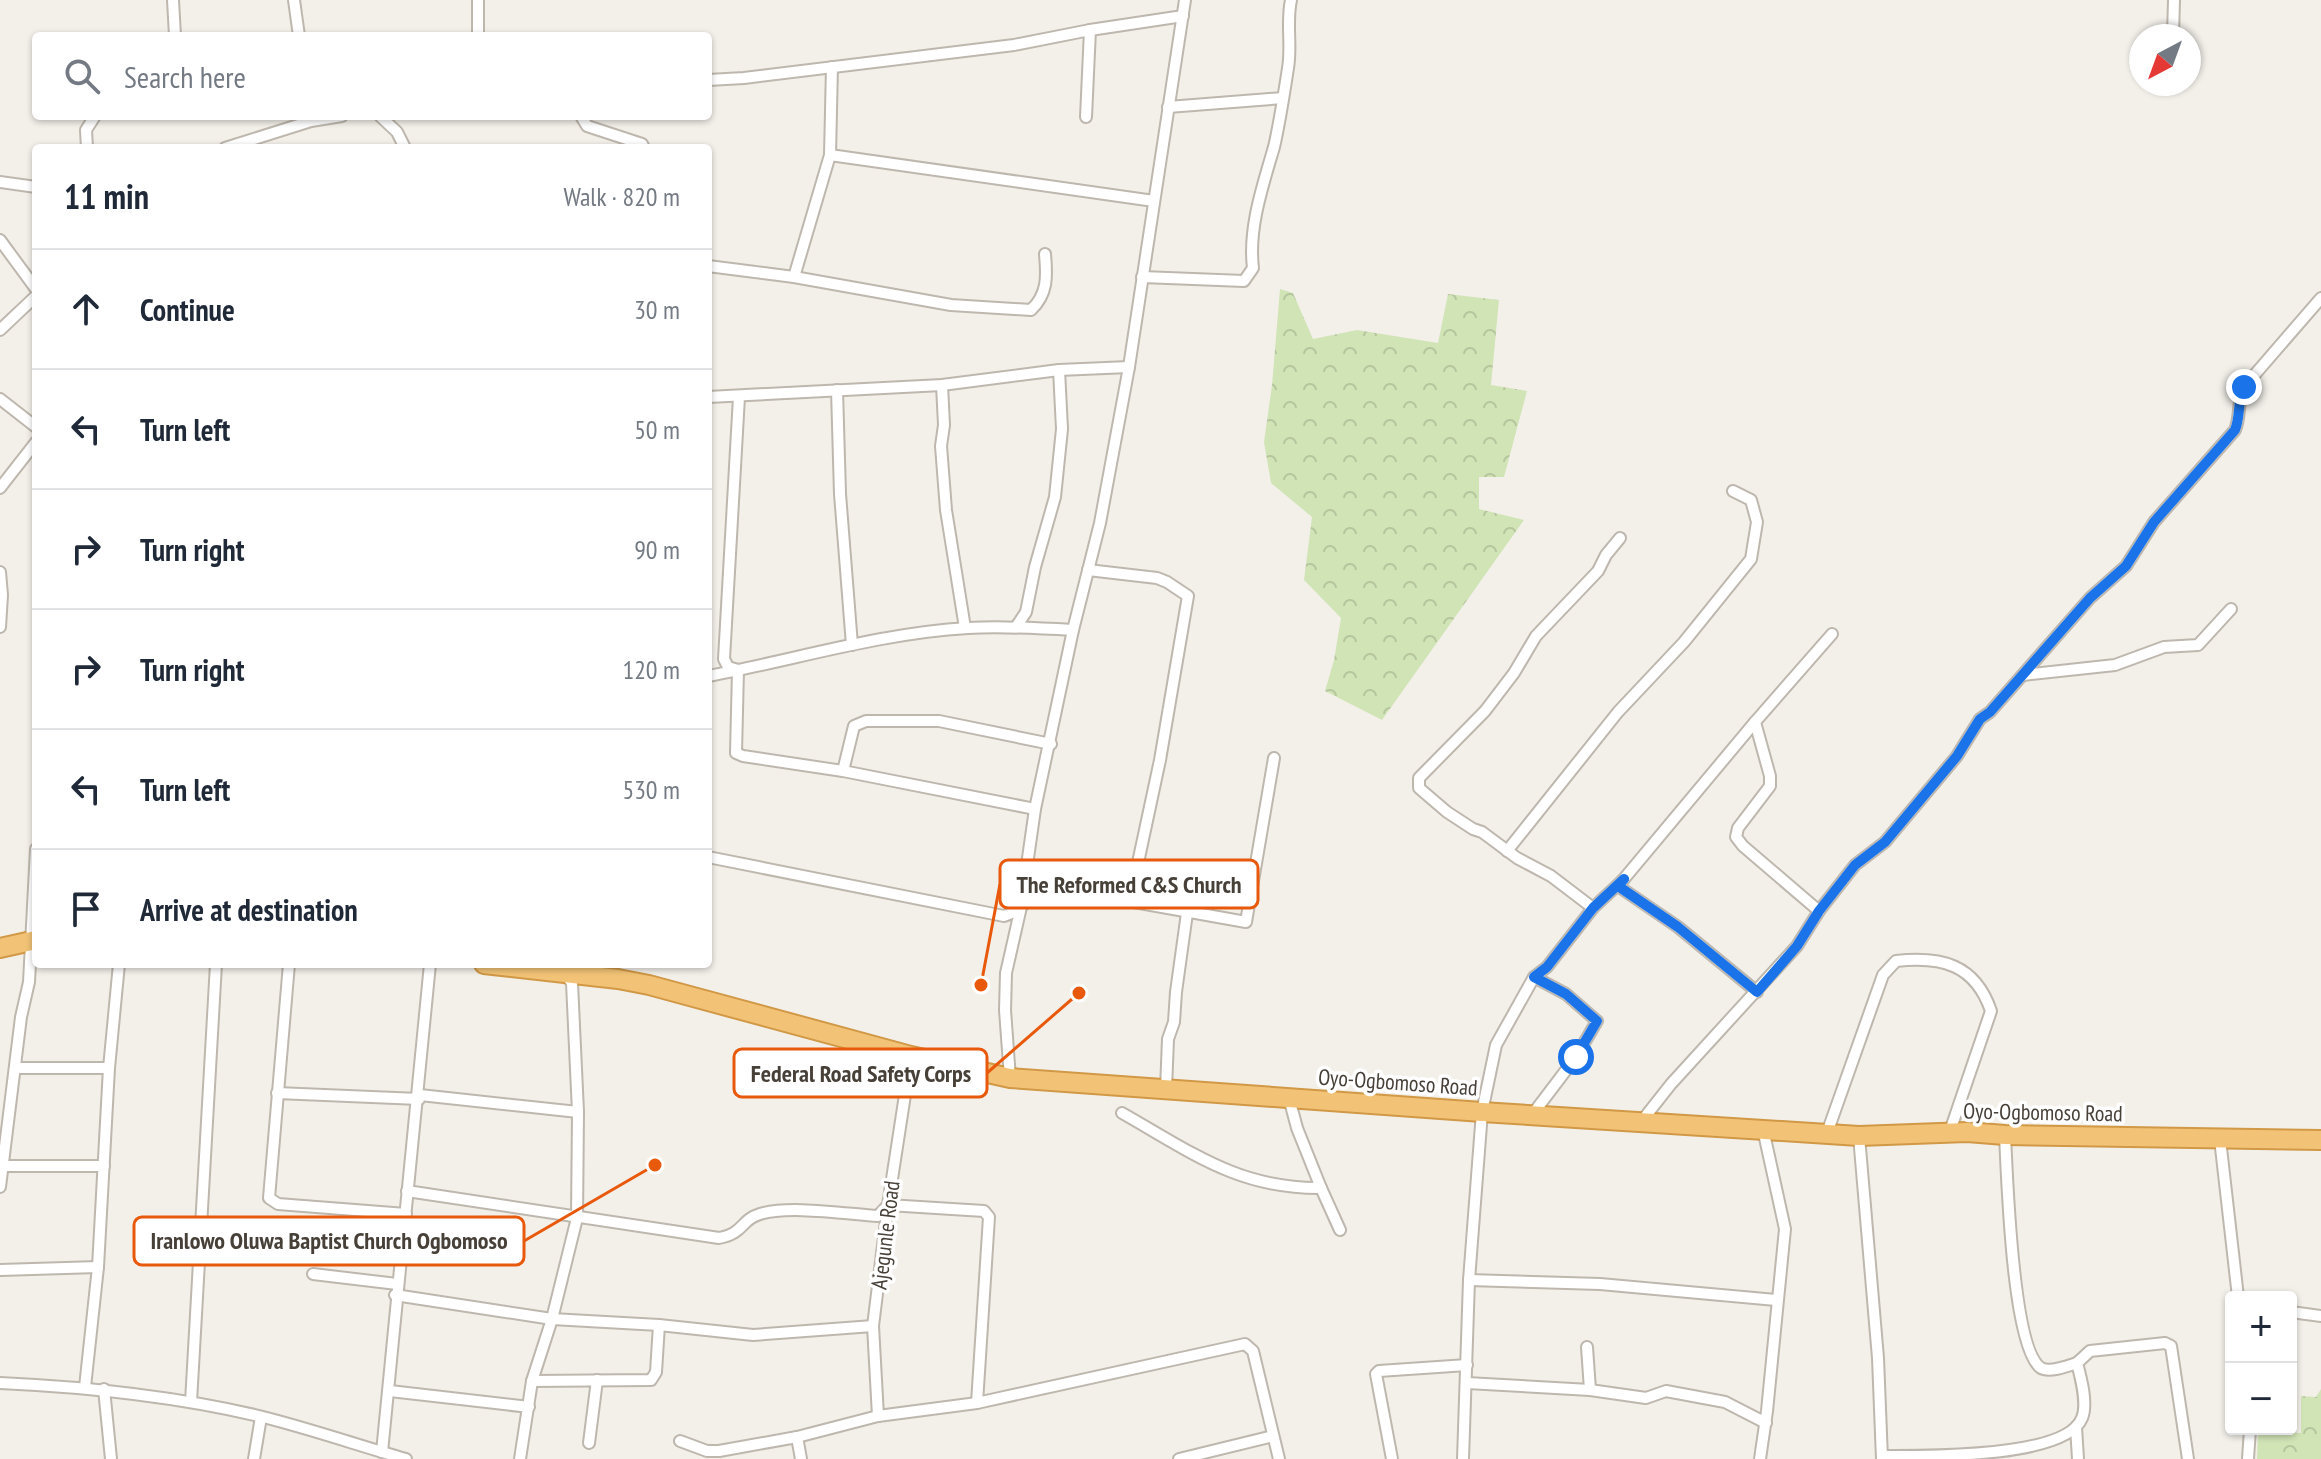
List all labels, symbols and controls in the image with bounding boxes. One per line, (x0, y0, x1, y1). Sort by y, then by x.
north arrow (2129, 24, 2201, 96)
search box (32, 32, 712, 120)
icon: search (60, 54, 104, 98)
text: Search here (124, 57, 246, 96)
text: 11 min (64, 174, 149, 218)
text: Walk · 820 m (563, 180, 680, 213)
icon: ahead (64, 287, 108, 331)
text: Continue (140, 290, 235, 329)
text: 30 m (634, 293, 680, 326)
route end (2226, 369, 2262, 405)
icon: left (64, 407, 108, 451)
text: Turn left (140, 410, 230, 449)
text: 50 m (634, 413, 680, 446)
icon: right (64, 527, 108, 571)
text: Turn right (140, 530, 244, 569)
text: 90 m (634, 533, 680, 566)
icon: right (64, 647, 108, 691)
text: Turn right (140, 650, 244, 689)
text: 120 m (622, 653, 680, 686)
icon: left (64, 767, 108, 811)
text: Turn left (140, 770, 230, 809)
text: 530 m (622, 773, 680, 806)
callout: The Reformed C&S Church (1000, 860, 1258, 908)
text: The Reformed C&S Church (1016, 869, 1242, 900)
icon: arrive (64, 887, 108, 931)
text: Arrive at destination (140, 890, 358, 929)
route start (1558, 1039, 1594, 1075)
callout: Federal Road Safety Corps (734, 1049, 987, 1097)
text: Federal Road Safety Corps (751, 1058, 971, 1089)
street label: Oyo-Ogbomoso Road (1317, 1062, 1479, 1102)
street label: Oyo-Ogbomoso Road (1963, 1097, 2123, 1127)
street label: Ajegunle Road (864, 1179, 906, 1291)
callout: Iranlowo Oluwa Baptist Church Ogbomoso (134, 1217, 524, 1265)
text: Iranlowo Oluwa Baptist Church Ogbomoso (150, 1225, 508, 1256)
map controls (2225, 1291, 2297, 1435)
button: + (2225, 1291, 2297, 1363)
button: − (2225, 1363, 2297, 1435)

